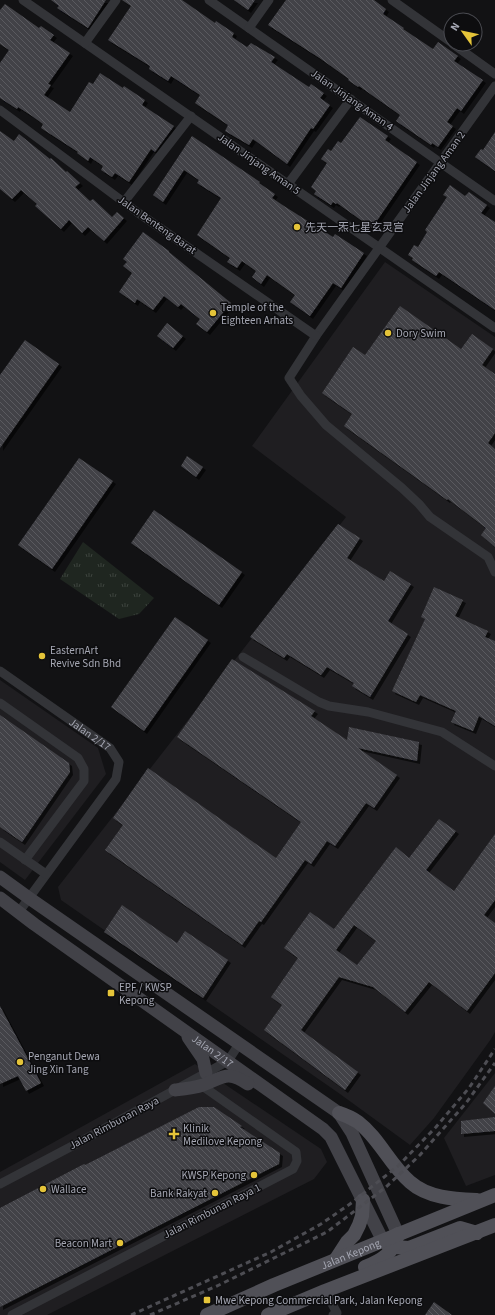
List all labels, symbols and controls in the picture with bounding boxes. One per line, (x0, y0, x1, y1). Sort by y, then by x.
north arrow (443, 12, 483, 52)
text: N (447, 20, 463, 34)
street label: Jalan Jinjang Aman 4 (308, 66, 397, 134)
street label: Jalan Jinjang Aman 2 (399, 128, 469, 216)
street label: Jalan Jinjang Aman 5 (215, 130, 303, 198)
street label: Jalan Benteng Barat (115, 192, 200, 258)
place label: 先天一炁七星玄灵宫 (305, 220, 404, 235)
marker: 先天一炁七星玄灵宫 (292, 222, 302, 232)
place label: Temple of the Eighteen Arhats (221, 300, 294, 328)
marker: Temple of the Eighteen Arhats (208, 308, 218, 318)
place label: Dory Swim (396, 326, 446, 341)
marker: Dory Swim (383, 328, 393, 338)
place label: EasternArt Revive Sdn Bhd (50, 643, 121, 671)
marker: EasternArt Revive Sdn Bhd (37, 651, 47, 661)
street label: Jalan 2/17 (66, 714, 114, 754)
place label: EPF / KWSP Kepong (119, 980, 172, 1008)
marker: EPF / KWSP Kepong (106, 988, 116, 998)
street label: Jalan 2/17 (189, 1031, 237, 1071)
place label: Penganut Dewa Jing Xin Tang (28, 1049, 100, 1077)
marker: Penganut Dewa Jing Xin Tang (15, 1057, 25, 1067)
street label: Jalan Rimbunan Raya (67, 1093, 161, 1153)
place label: Klinik Medilove Kepong (183, 1121, 263, 1149)
marker: Klinik Medilove Kepong (168, 1128, 180, 1140)
place label: KWSP Kepong (181, 1168, 246, 1183)
marker: KWSP Kepong (249, 1170, 259, 1180)
street label: Jalan Rimbunan Raya 1 (161, 1180, 263, 1242)
place label: Wallace (51, 1182, 87, 1197)
marker: Wallace (38, 1184, 48, 1194)
place label: Bank Rakyat (150, 1186, 207, 1201)
marker: Bank Rakyat (210, 1188, 220, 1198)
street label: Jalan Kepong (319, 1235, 383, 1273)
place label: Beacon Mart (55, 1236, 112, 1251)
marker: Beacon Mart (115, 1238, 125, 1248)
place label: Mwe Kepong Commercial Park, Jalan Kepong (215, 1293, 423, 1308)
marker: Mwe Kepong Commercial Park, Jalan Kepong (202, 1295, 212, 1305)

